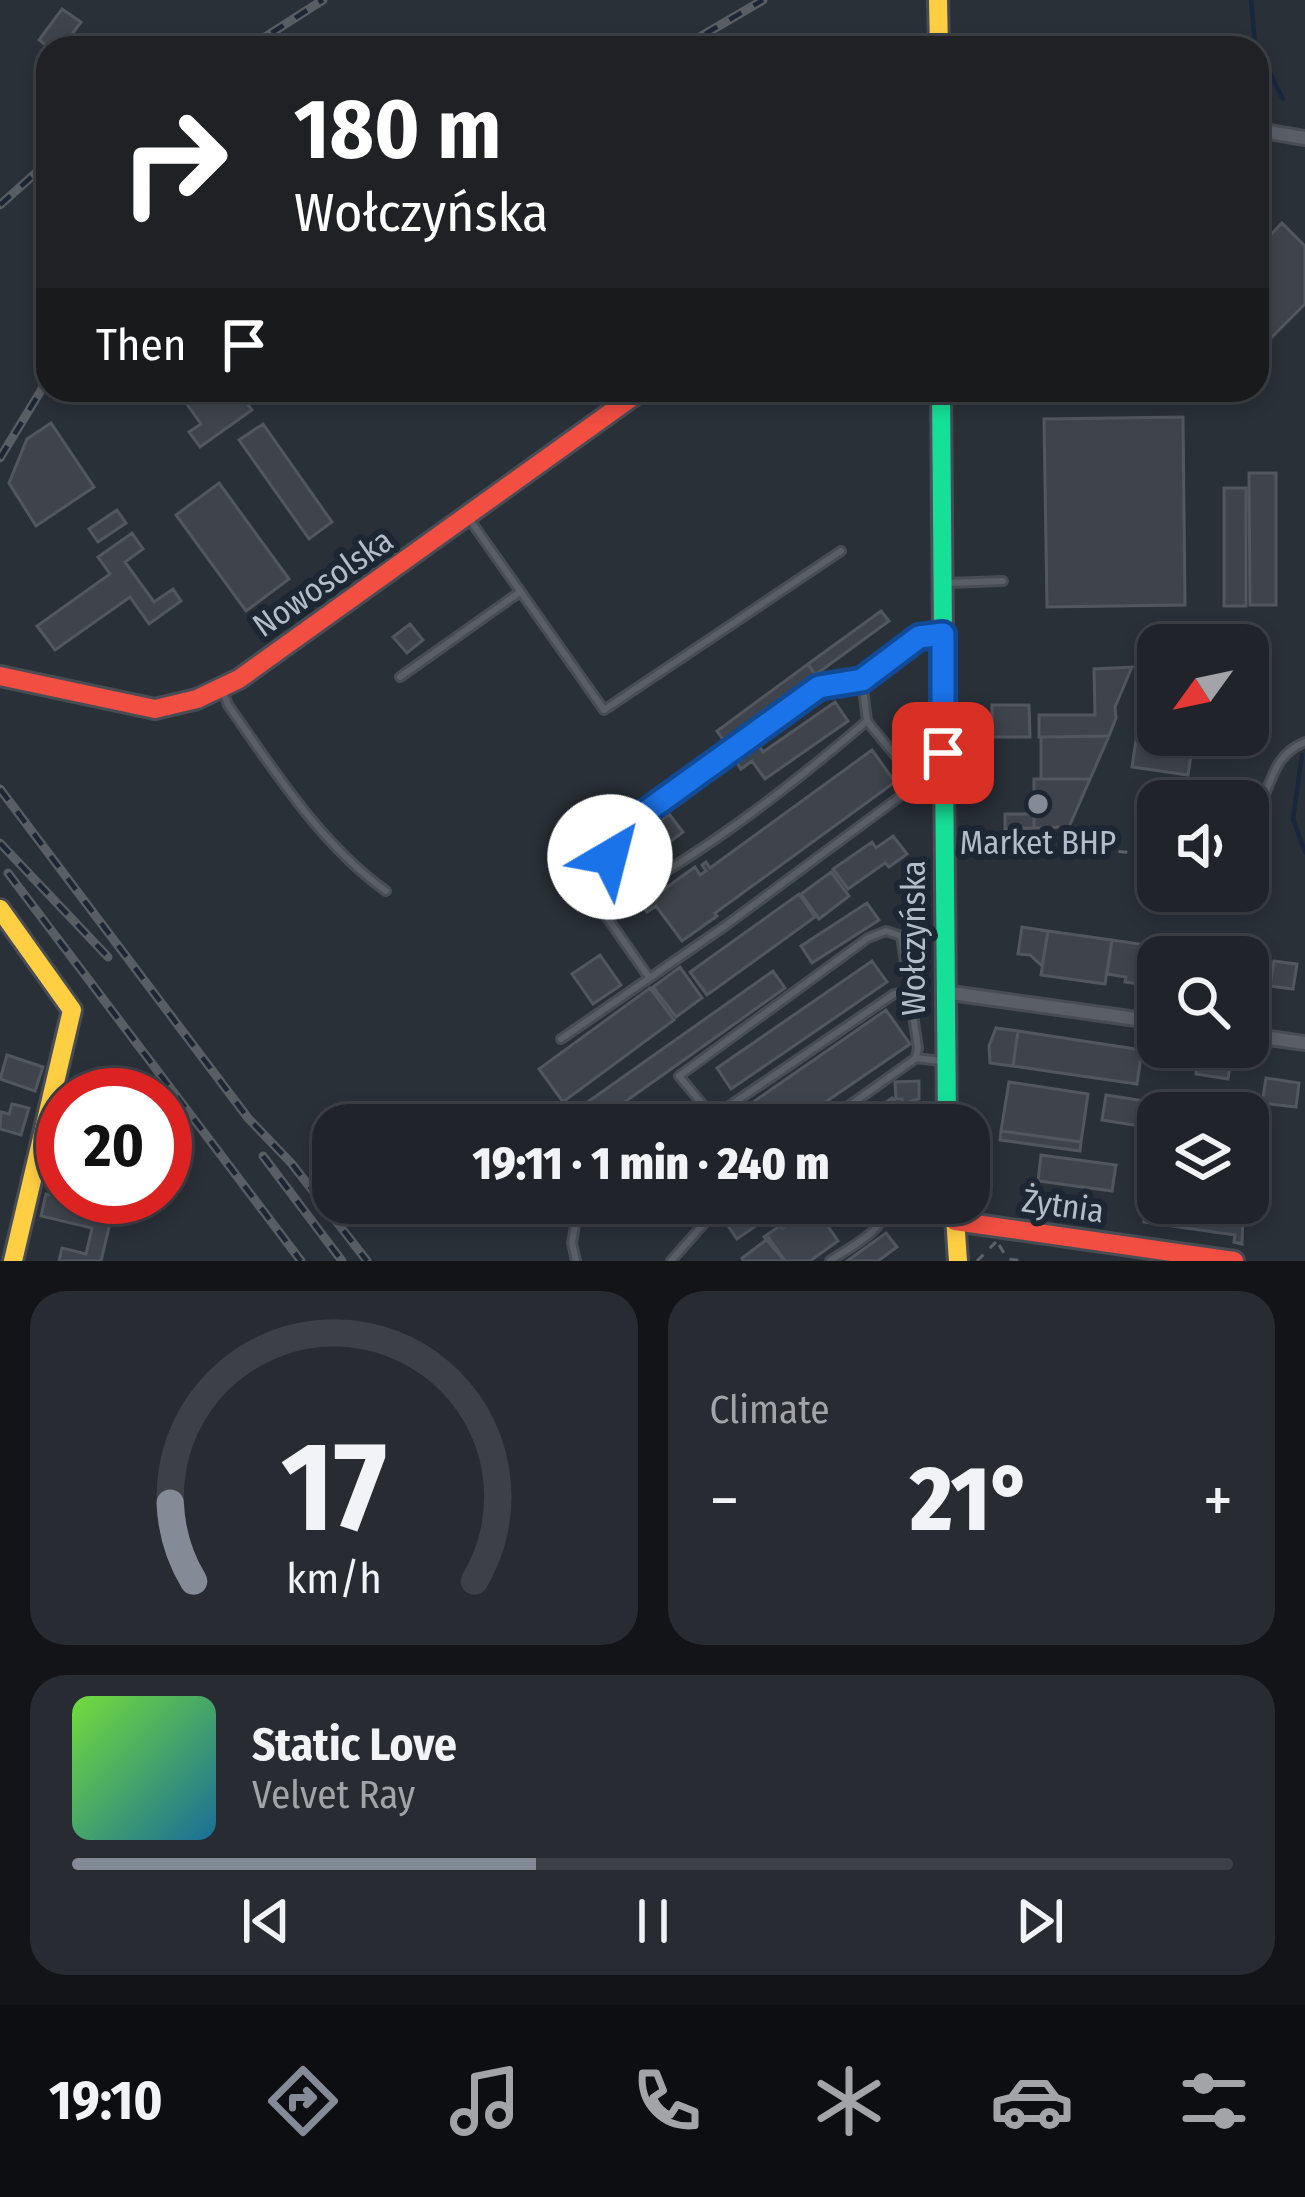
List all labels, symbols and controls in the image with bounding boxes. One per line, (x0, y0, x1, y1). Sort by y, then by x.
text: 180 m (294, 79, 501, 180)
icon: right (96, 84, 252, 240)
text: Wołczyńska (294, 181, 548, 245)
icon: arrive (211, 312, 277, 378)
text: Then (96, 318, 187, 372)
street label: Nowosolska (245, 520, 401, 646)
north arrow (1137, 624, 1269, 756)
map controls (1137, 624, 1269, 1224)
pin (892, 702, 994, 804)
icon: arrive (910, 720, 976, 786)
button: sound (1137, 780, 1269, 912)
marker: Market BHP (1025, 791, 1051, 817)
position arrow (547, 794, 673, 920)
place label: Market BHP (960, 823, 1116, 863)
street label: Wołczyńska (894, 860, 934, 1016)
button: search (1137, 936, 1269, 1068)
speed limit sign: 20 (36, 1068, 192, 1224)
button: layers (1137, 1092, 1269, 1224)
text: 19:11 · 1 min · 240 m (472, 1137, 830, 1191)
street label: Żytnia (1019, 1180, 1107, 1232)
text: Climate (710, 1387, 830, 1433)
text: 17 (281, 1413, 387, 1563)
text: 21° (910, 1446, 1032, 1554)
text: − (710, 1461, 739, 1540)
text: + (1203, 1461, 1233, 1540)
text: km/h (286, 1553, 382, 1604)
text: Static Love (252, 1718, 457, 1772)
text: Velvet Ray (252, 1772, 415, 1818)
icon: previous (233, 1888, 299, 1954)
icon: pause (620, 1888, 686, 1954)
icon: next (1007, 1888, 1073, 1954)
icon: directions (261, 2059, 345, 2143)
icon: music (443, 2059, 527, 2143)
icon: phone (625, 2059, 709, 2143)
icon: climate (807, 2059, 891, 2143)
icon: car (990, 2059, 1074, 2143)
icon: filters (1172, 2059, 1256, 2143)
text: 19:10 (49, 2069, 163, 2133)

